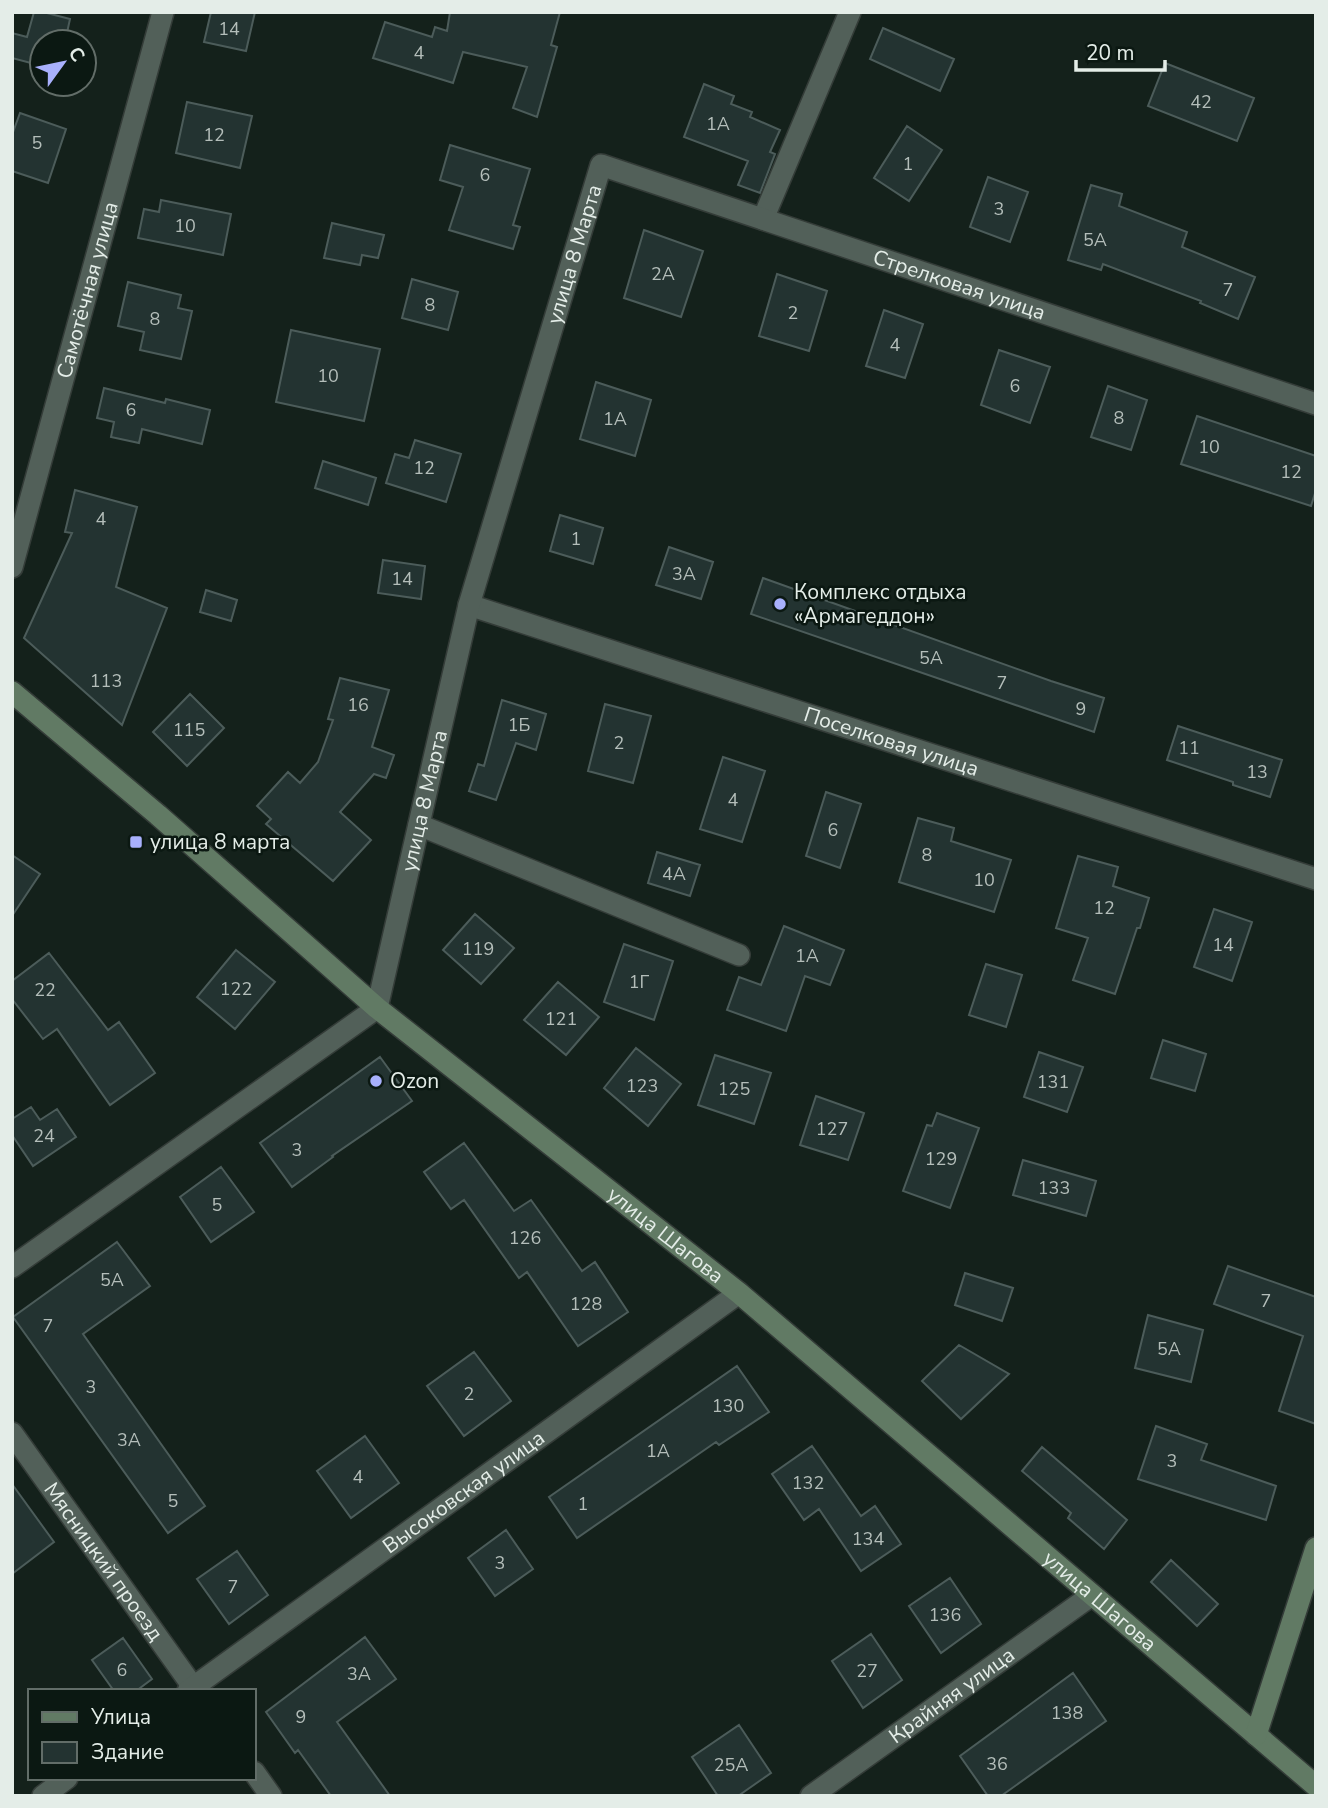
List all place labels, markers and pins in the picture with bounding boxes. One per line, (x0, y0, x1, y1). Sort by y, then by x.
place label: Комплекс отдыха «Армагеддон» (794, 578, 966, 630)
marker: Комплекс отдыха «Армагеддон» (772, 596, 788, 612)
place label: улица 8 марта (150, 828, 290, 856)
marker: улица 8 марта (128, 834, 144, 850)
place label: Ozon (390, 1067, 439, 1095)
marker: Ozon (368, 1073, 384, 1089)

